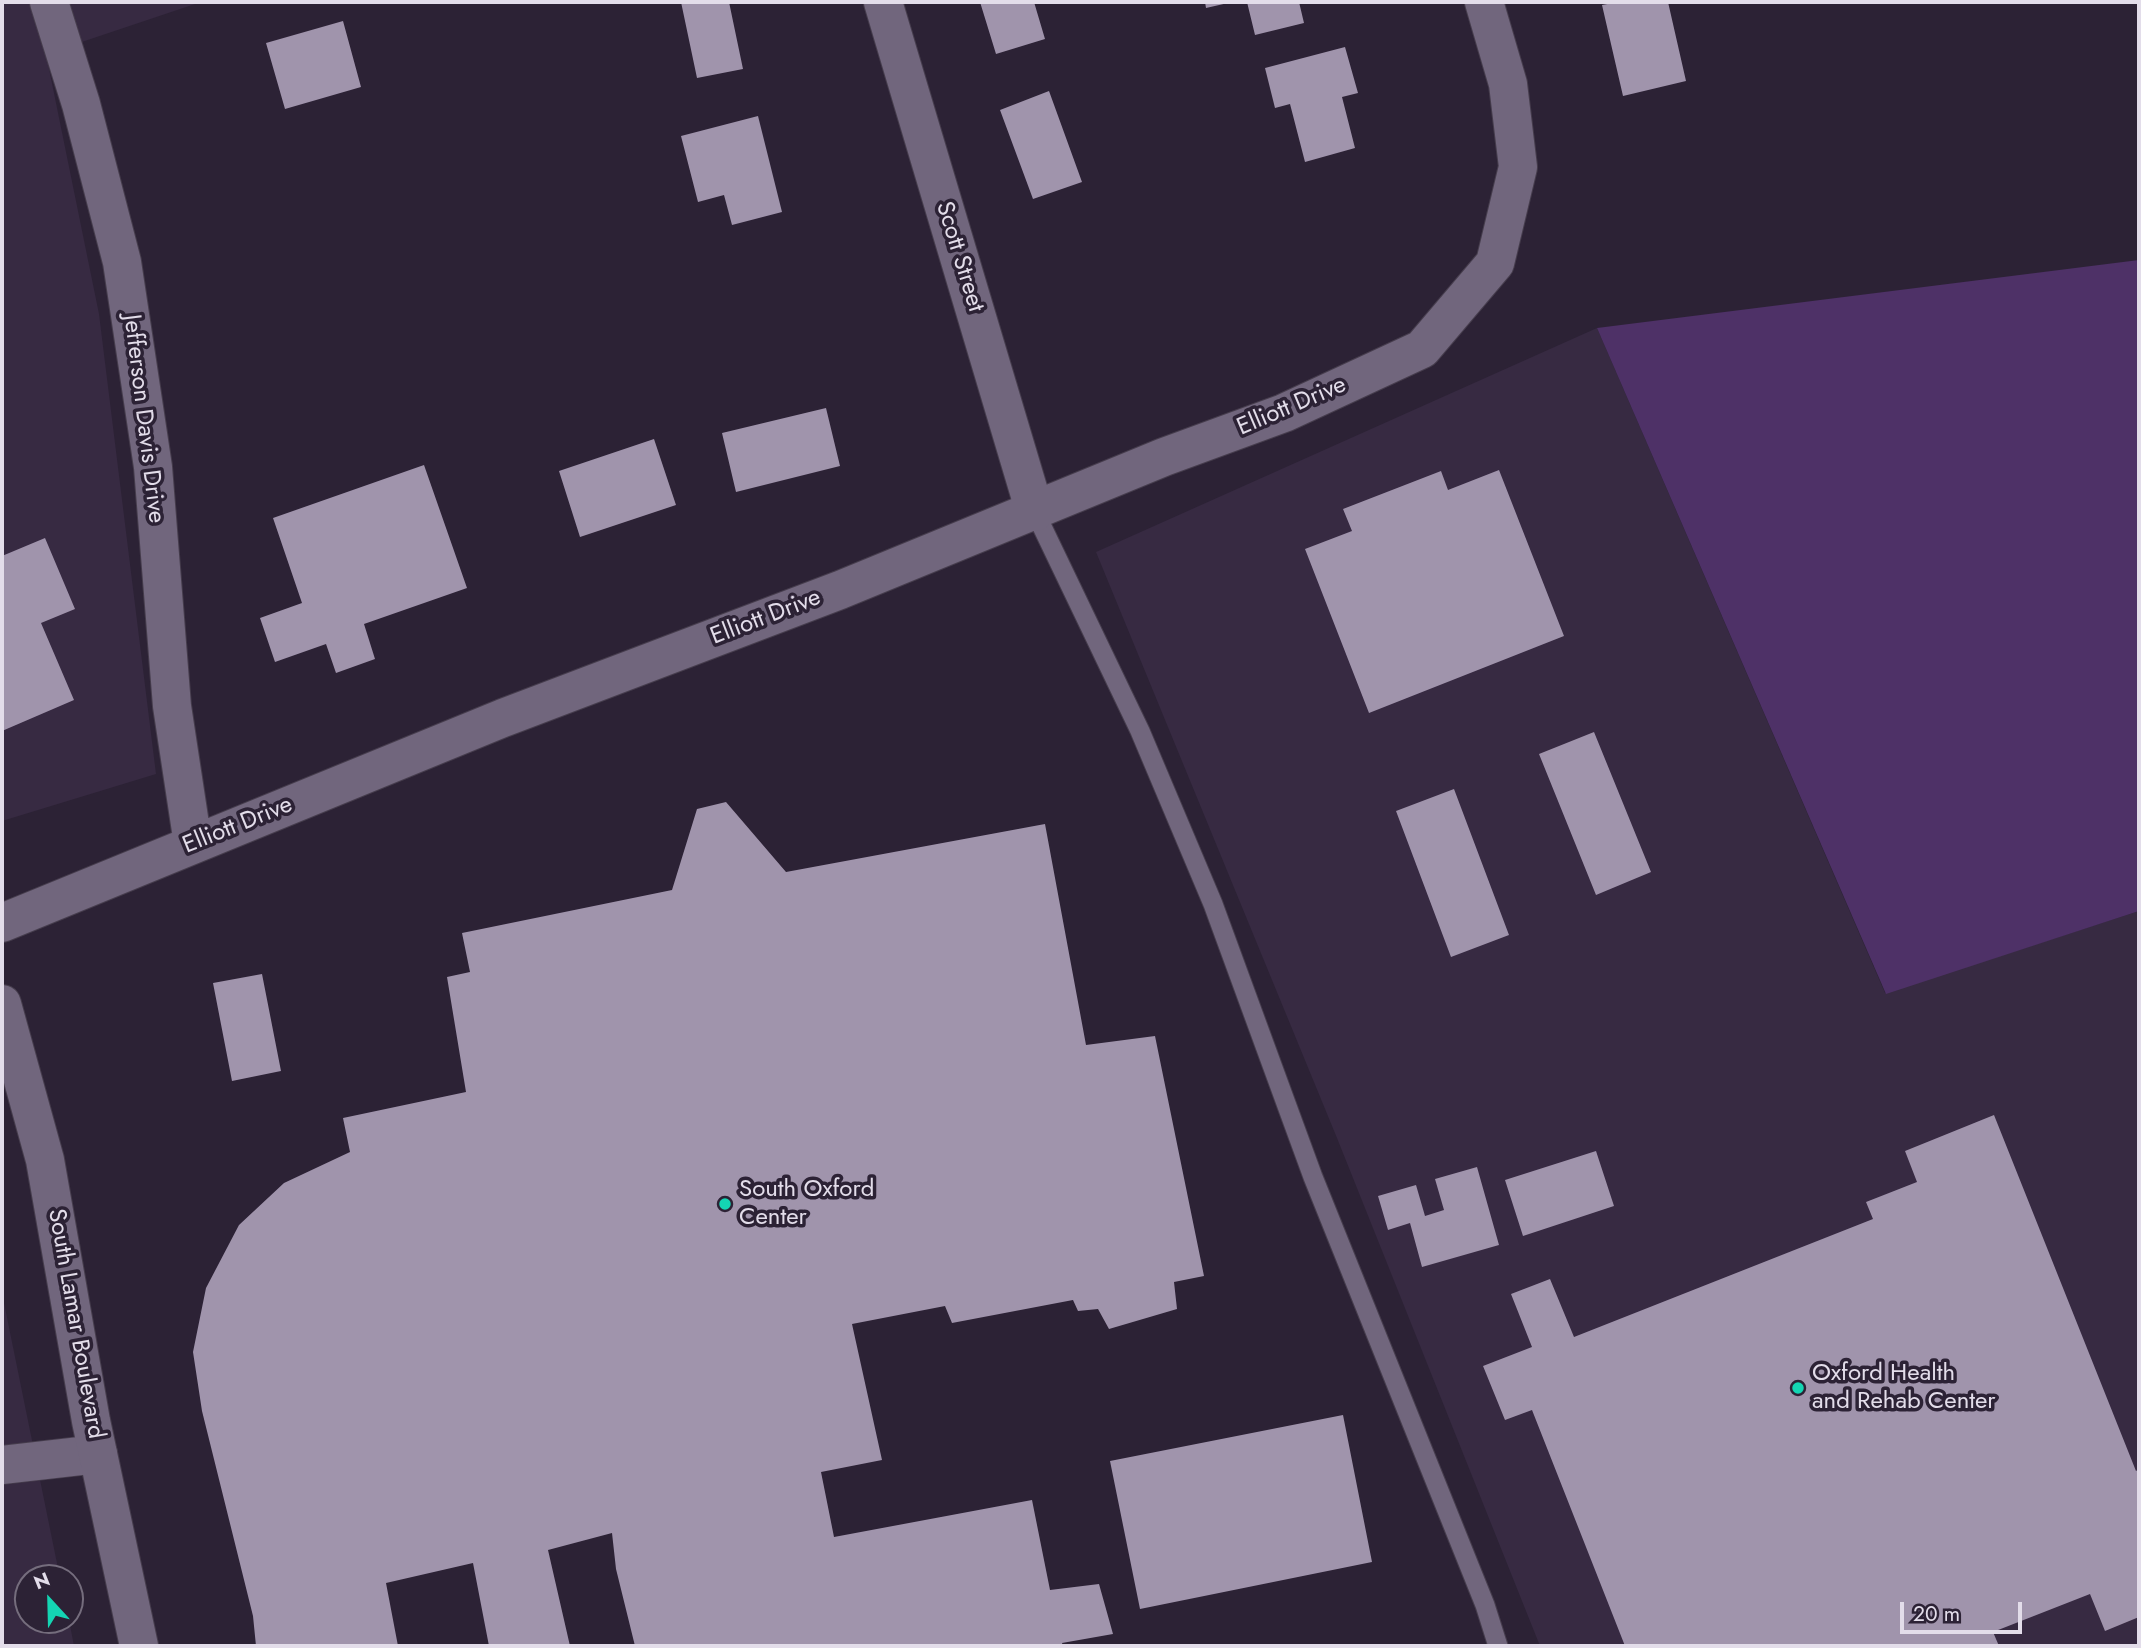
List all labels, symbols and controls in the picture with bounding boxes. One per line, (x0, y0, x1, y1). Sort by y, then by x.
street label: Scott Street (929, 198, 989, 316)
street label: Jefferson Davis Drive (116, 313, 170, 525)
street label: Elliott Drive (1233, 371, 1351, 443)
street label: Elliott Drive (707, 584, 825, 652)
street label: Elliott Drive (179, 791, 297, 861)
place label: South Oxford Center (739, 1176, 874, 1232)
marker: South Oxford Center (717, 1196, 733, 1212)
street label: South Lamar Boulevard (41, 1207, 109, 1441)
place label: Oxford Health and Rehab Center (1812, 1360, 1996, 1416)
marker: Oxford Health and Rehab Center (1790, 1380, 1806, 1396)
north arrow (14, 1564, 84, 1634)
text: N (30, 1566, 54, 1596)
scale bar (1903, 1588, 2025, 1632)
text: 20 m (1913, 1599, 1960, 1629)

